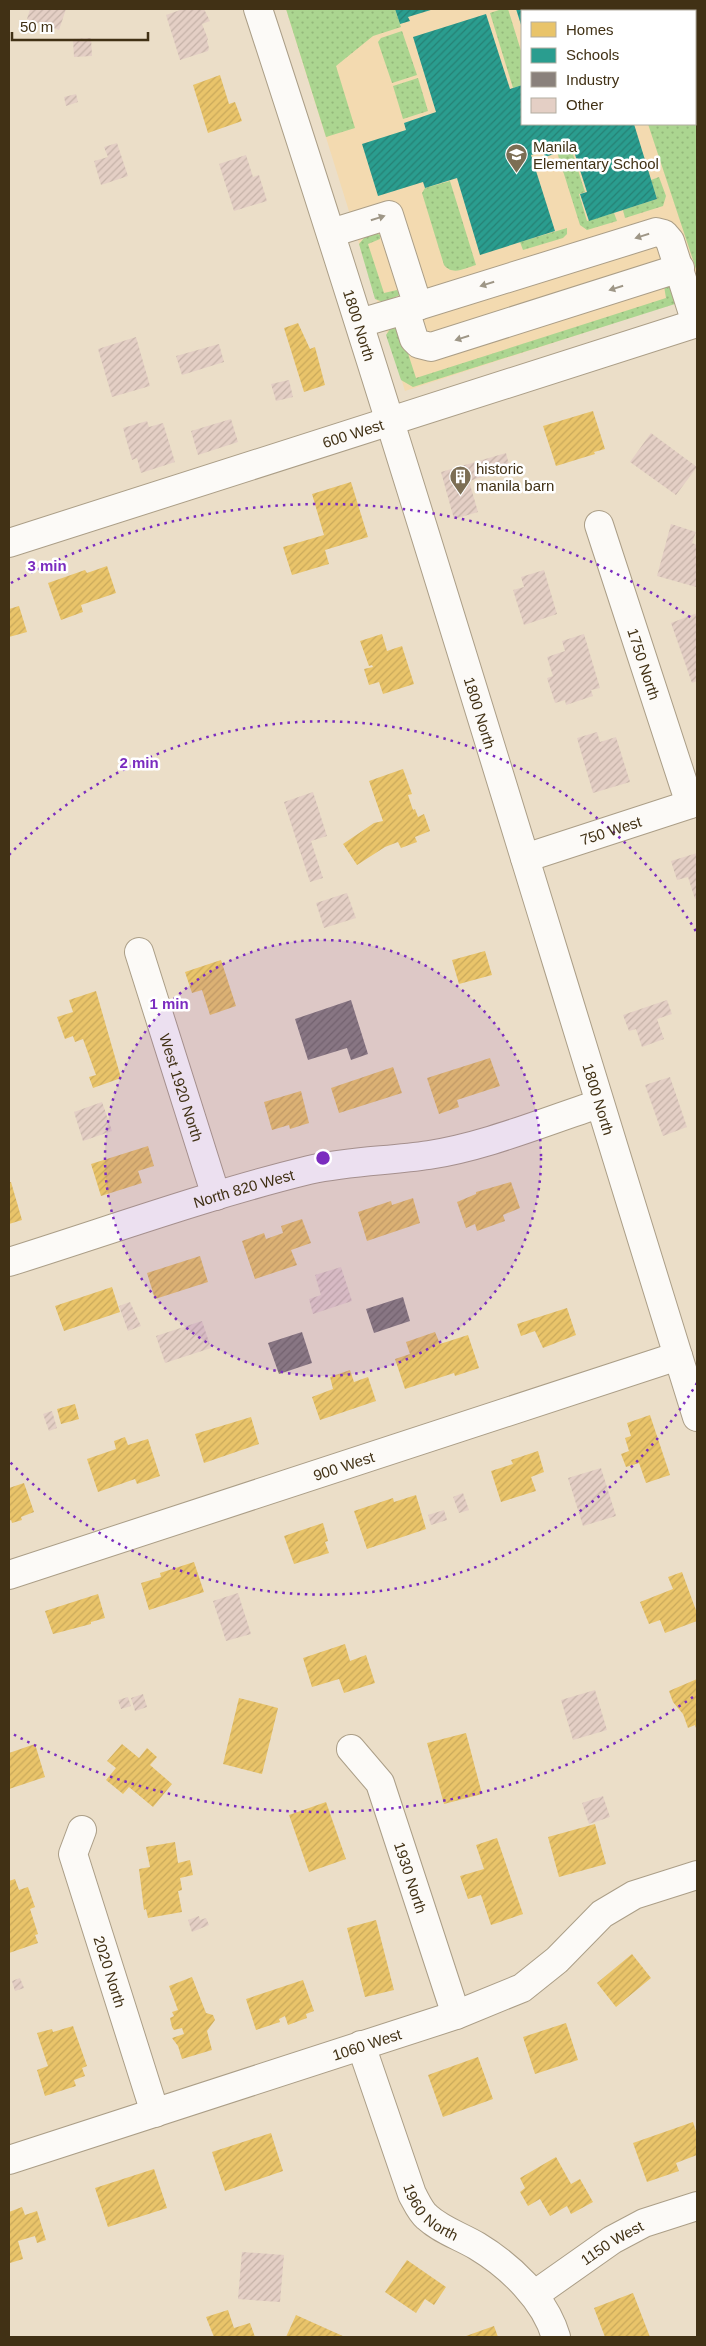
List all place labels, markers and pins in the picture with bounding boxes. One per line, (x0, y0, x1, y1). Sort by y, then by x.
place label: Manila Elementary School (533, 138, 659, 172)
school or university icon: Manila Elementary School (505, 143, 529, 174)
place label: historic manila barn (476, 460, 554, 494)
building icon: historic manila barn (448, 465, 472, 496)
centre of rings (314, 1149, 332, 1167)

